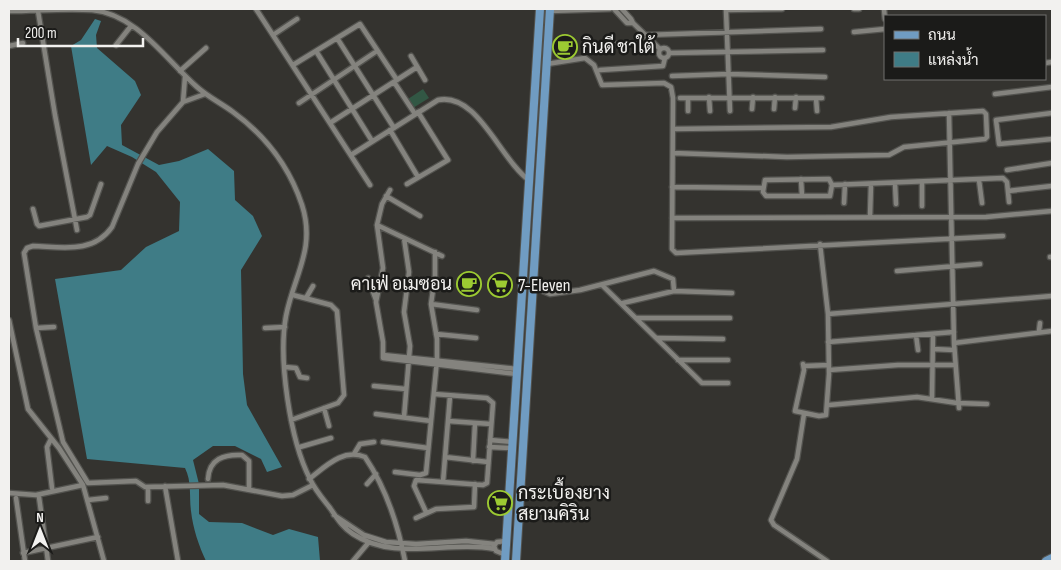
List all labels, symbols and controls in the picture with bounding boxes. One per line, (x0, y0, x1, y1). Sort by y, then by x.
scale bar (18, 15, 142, 47)
legend (884, 15, 1046, 80)
text: 200 m (25, 24, 57, 43)
text: ถนน (928, 26, 956, 45)
cafe icon: กินดี ชาใต้ (552, 34, 578, 60)
place label: กินดี ชาใต้ (582, 34, 656, 58)
text: แหล่งน้ำ (928, 47, 979, 70)
cafe icon: คาเฟ่ อเมซอน (456, 271, 482, 297)
supermarket icon: 7-Eleven (487, 272, 513, 298)
place label: คาเฟ่ อเมซอน (351, 274, 452, 295)
place label: 7-Eleven (518, 275, 571, 296)
place label: กระเบื้องยาง สยามคิริน (518, 477, 610, 525)
supermarket icon: กระเบื้องยาง สยามคิริน (487, 490, 513, 516)
north arrow (15, 505, 65, 555)
text: N (36, 509, 44, 526)

